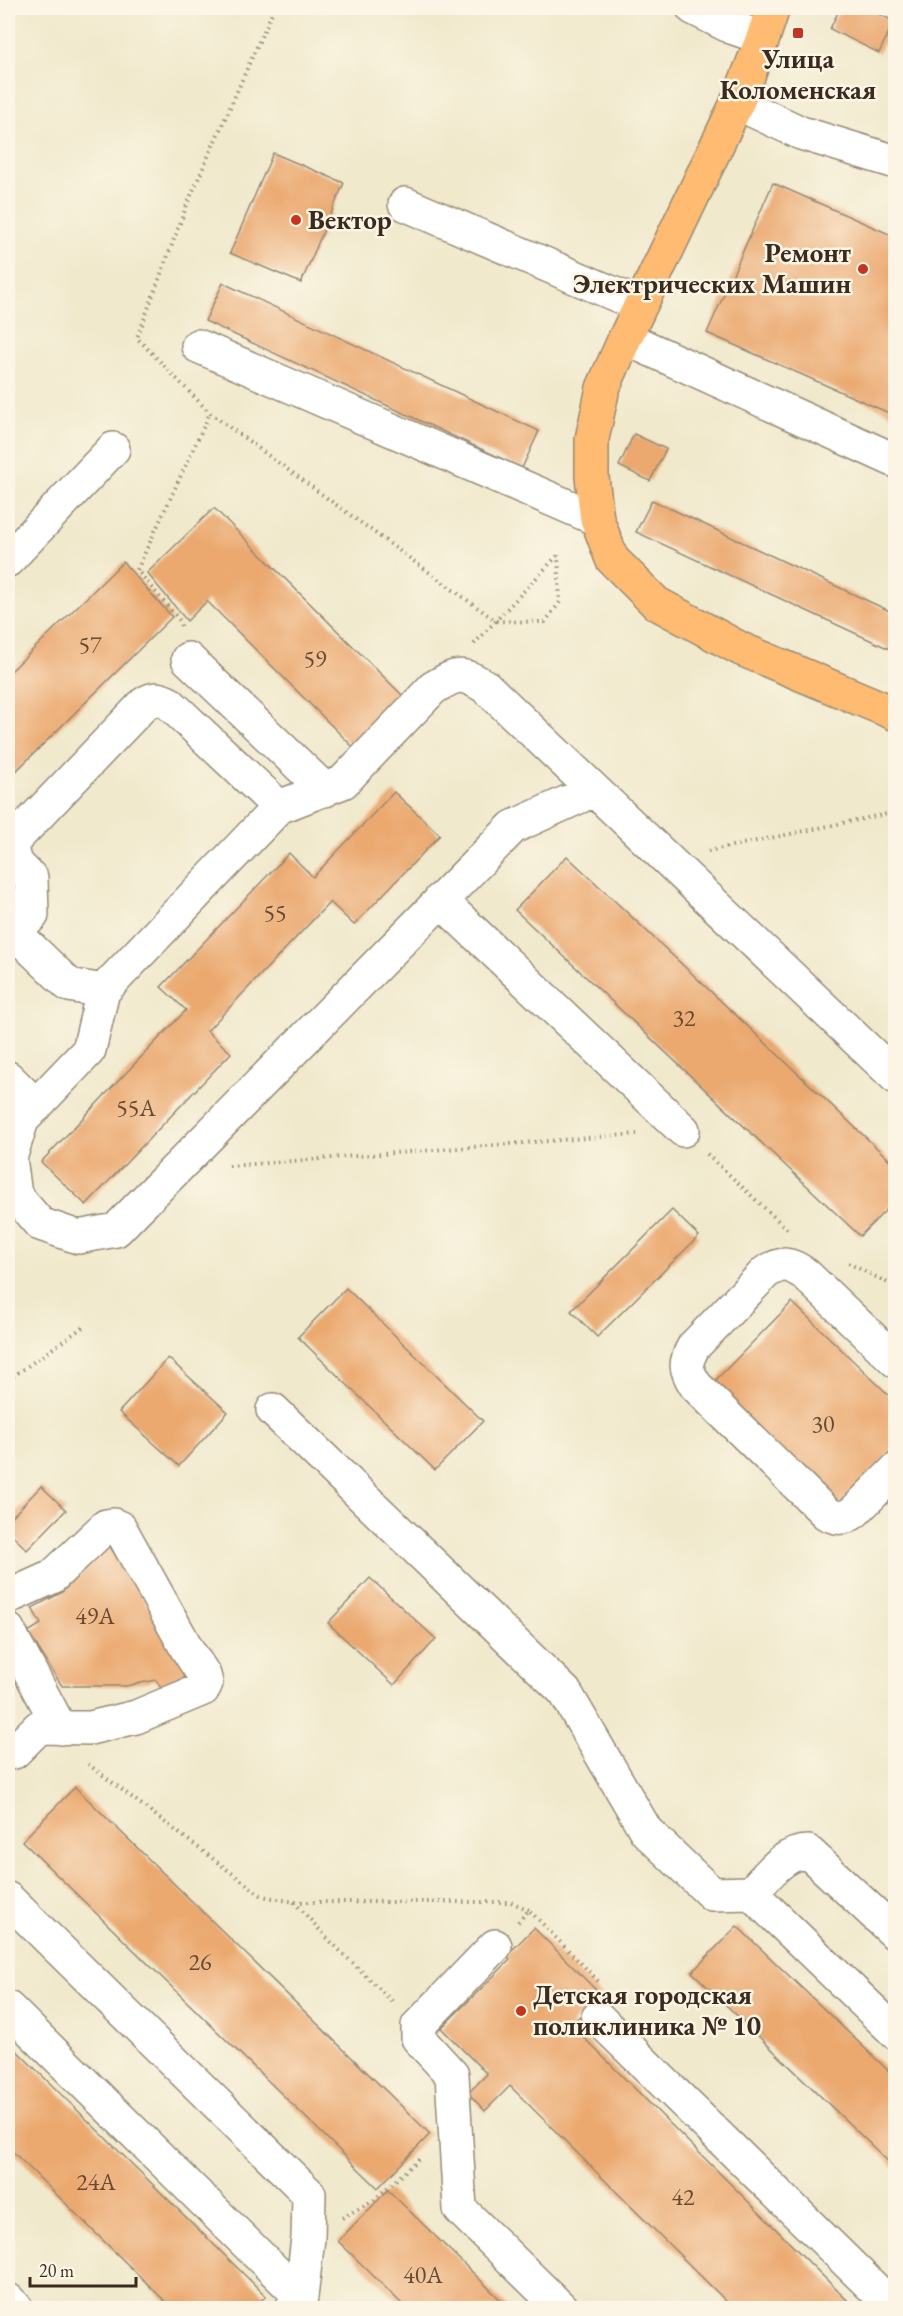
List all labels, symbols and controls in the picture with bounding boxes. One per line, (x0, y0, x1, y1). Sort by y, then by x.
marker: Улица Коломенская (791, 26, 805, 40)
place label: Улица Коломенская (720, 41, 876, 107)
place label: Вектор (308, 202, 392, 237)
marker: Вектор (289, 213, 303, 227)
place label: Ремонт Электрических Машин (572, 235, 851, 301)
marker: Ремонт Электрических Машин (856, 262, 870, 276)
house number: 57 (78, 629, 102, 660)
house number: 59 (303, 643, 327, 674)
house number: 55 (263, 897, 287, 928)
house number: 32 (672, 1002, 696, 1033)
house number: 55А (116, 1092, 156, 1123)
house number: 30 (811, 1408, 835, 1439)
house number: 49А (75, 1600, 115, 1631)
house number: 26 (188, 1946, 212, 1977)
place label: Детская городская поликлиника № 10 (533, 1977, 761, 2043)
marker: Детская городская поликлиника № 10 (514, 2004, 528, 2018)
house number: 24А (76, 2166, 116, 2197)
house number: 42 (671, 2181, 695, 2212)
scale bar (30, 2250, 136, 2288)
text: 20 m (39, 2259, 74, 2282)
house number: 40А (403, 2259, 443, 2290)

